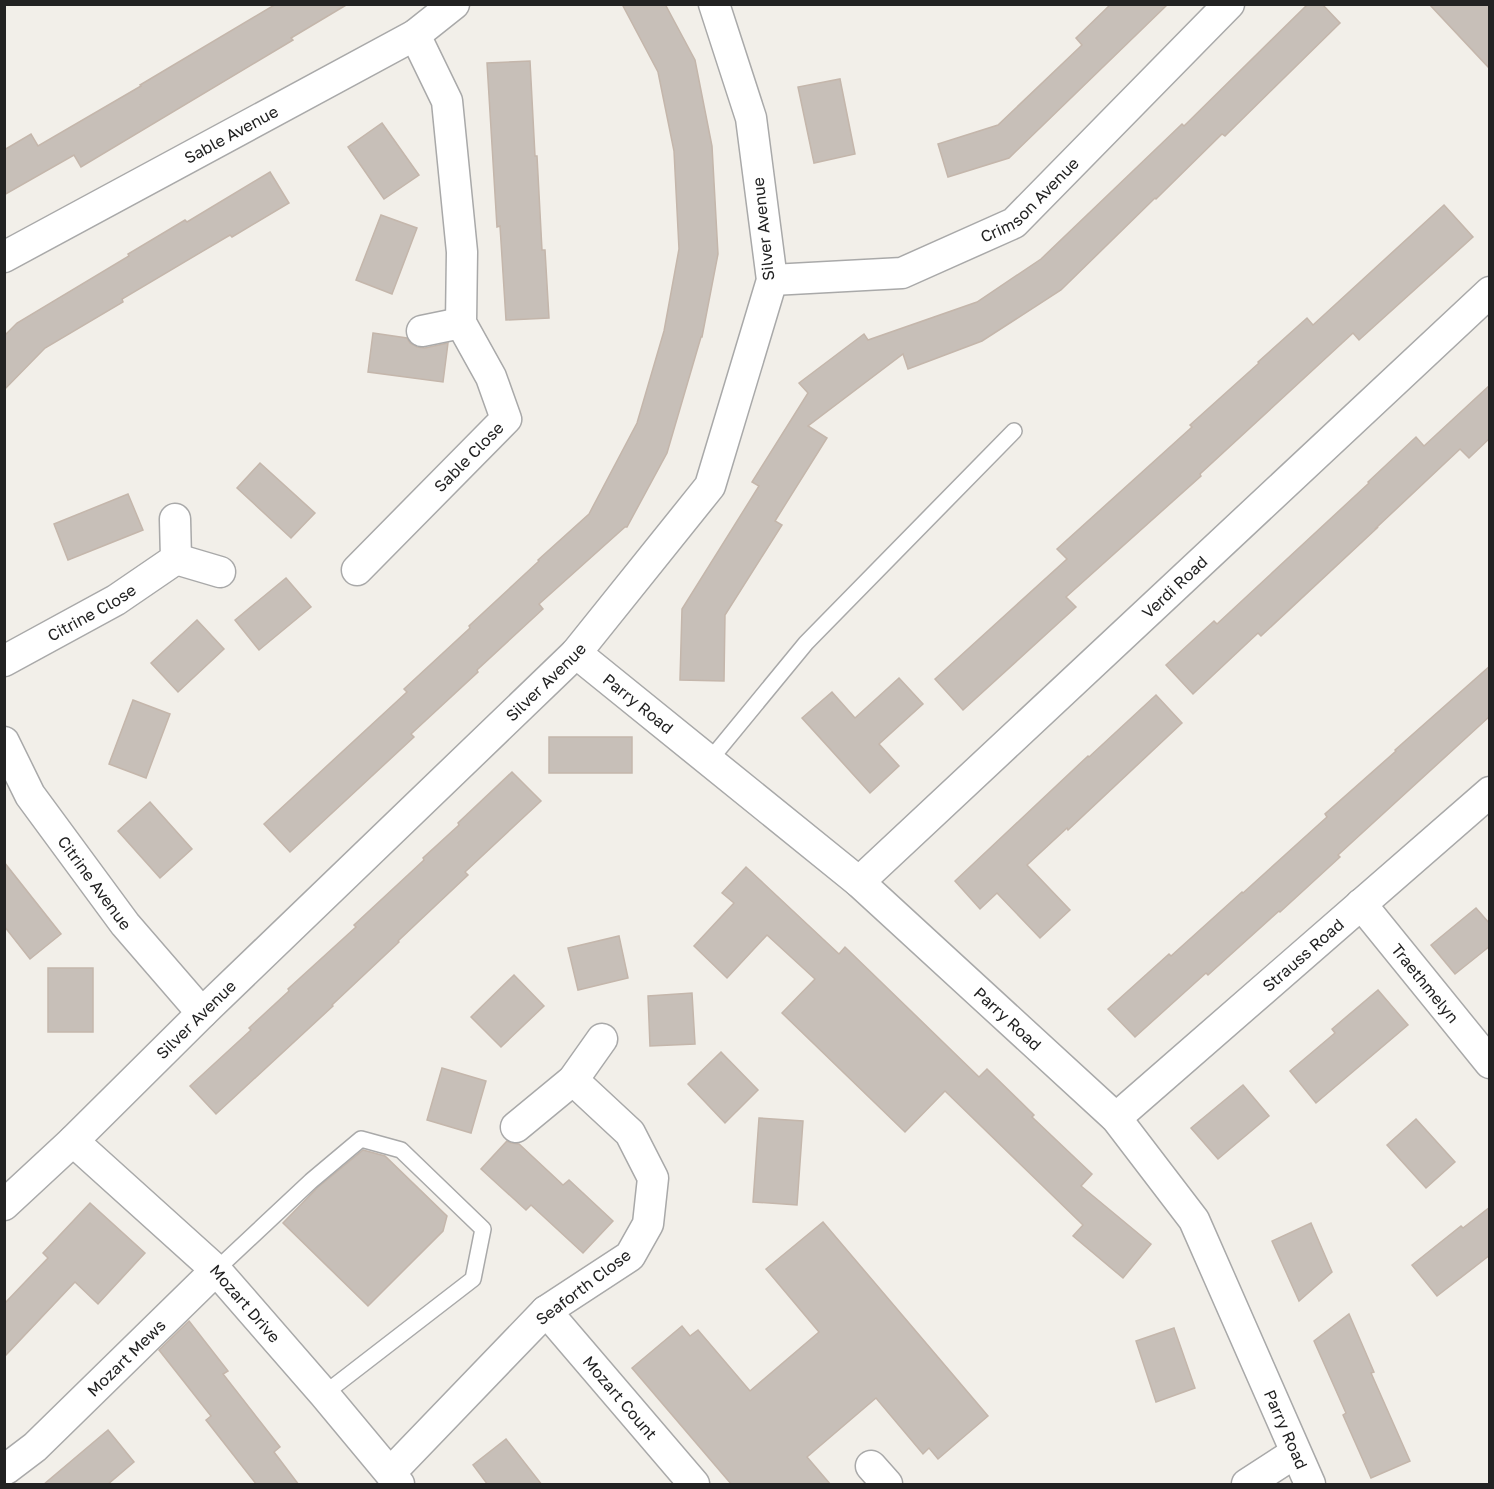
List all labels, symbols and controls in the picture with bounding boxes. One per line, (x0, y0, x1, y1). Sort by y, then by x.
street label: Sable Avenue (181, 101, 281, 168)
street label: Crimson Avenue (977, 153, 1083, 247)
street label: Silver Avenue (748, 176, 778, 282)
street label: Sable Close (430, 418, 508, 496)
street label: Verdi Road (1138, 551, 1212, 622)
street label: Citrine Close (44, 579, 140, 646)
street label: Silver Avenue (501, 639, 590, 725)
street label: Parry Road (599, 669, 677, 738)
street label: Citrine Avenue (53, 832, 136, 934)
street label: Strauss Road (1258, 914, 1348, 996)
street label: Traethmelyn (1387, 940, 1463, 1027)
street label: Silver Avenue (152, 976, 240, 1063)
street label: Parry Road (970, 983, 1046, 1055)
street label: Seaforth Close (532, 1245, 634, 1329)
street label: Mozart Drive (206, 1260, 285, 1347)
street label: Mozart Mews (83, 1315, 170, 1401)
street label: Mozart Count (579, 1352, 661, 1444)
street label: Parry Road (1260, 1387, 1312, 1472)

